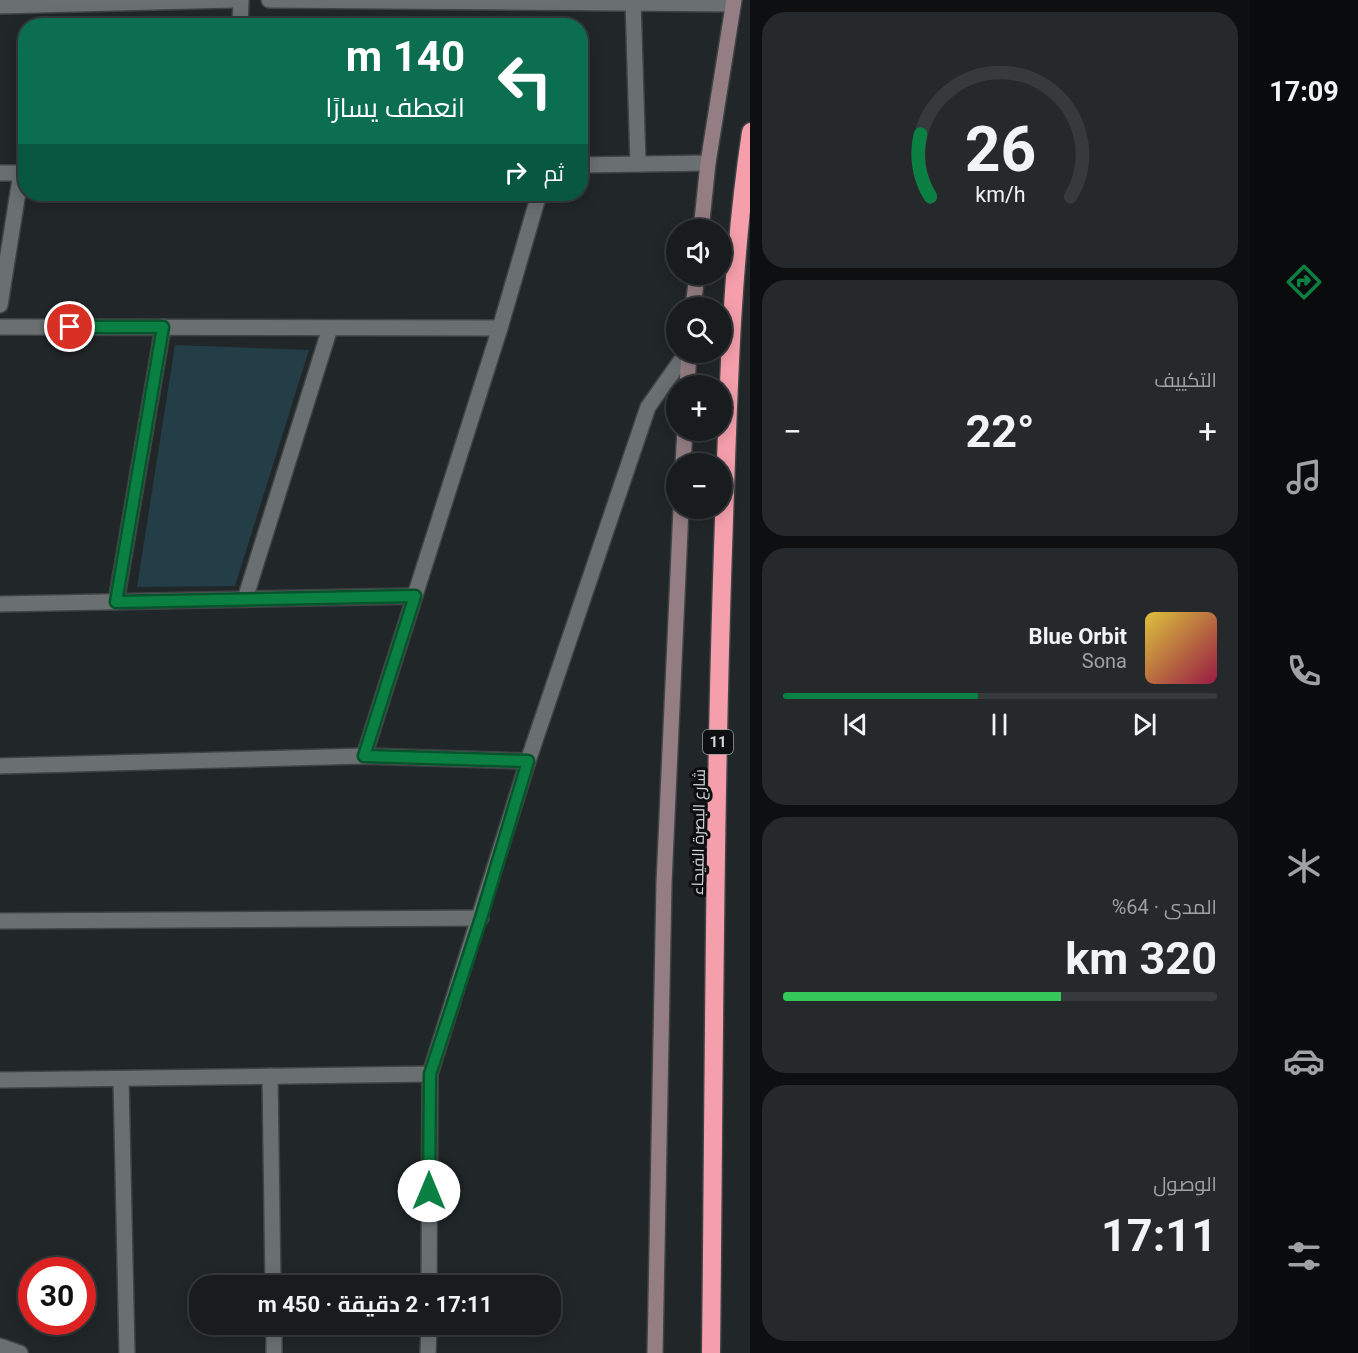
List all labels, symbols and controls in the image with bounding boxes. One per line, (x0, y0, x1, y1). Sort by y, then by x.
text: 140 m (346, 32, 465, 81)
icon: left (486, 42, 564, 120)
text: 17:09 (1269, 76, 1339, 108)
text: انعطف يسارًا (325, 92, 465, 124)
text: 26 (964, 113, 1036, 186)
icon: right (499, 156, 532, 189)
text: ثم (544, 161, 564, 186)
text: km/h (975, 182, 1025, 207)
map controls (666, 219, 732, 519)
button: sound (666, 219, 732, 285)
icon: directions (1283, 261, 1325, 303)
button: search (666, 297, 732, 363)
pin (44, 301, 95, 352)
icon: arrive (53, 310, 86, 343)
text: التكييف (1154, 368, 1217, 392)
button: + (666, 375, 732, 441)
text: 22° (965, 405, 1035, 458)
text: − (783, 412, 802, 451)
text: + (1198, 412, 1217, 451)
button: − (666, 453, 732, 519)
icon: music (1283, 456, 1325, 498)
text: Blue Orbit (1029, 624, 1127, 649)
text: Sona (1082, 649, 1127, 673)
icon: phone (1283, 650, 1325, 692)
icon: previous (839, 708, 872, 741)
icon: pause (983, 708, 1016, 741)
icon: next (1128, 708, 1161, 741)
road number: 11 (703, 730, 733, 754)
street label: شارع البصرة الفيحاء (688, 769, 711, 895)
icon: climate (1283, 845, 1325, 887)
text: المدى · 64% (1112, 895, 1217, 919)
text: 320 km (1065, 932, 1217, 985)
icon: car (1283, 1040, 1325, 1082)
position arrow (397, 1159, 461, 1223)
text: الوصول (1153, 1172, 1217, 1196)
text: 17:11 (1101, 1209, 1217, 1262)
icon: filters (1283, 1235, 1325, 1277)
speed limit sign: 30 (18, 1257, 96, 1335)
text: 17:11 · 2 دقيقة · 450 m (258, 1292, 492, 1317)

